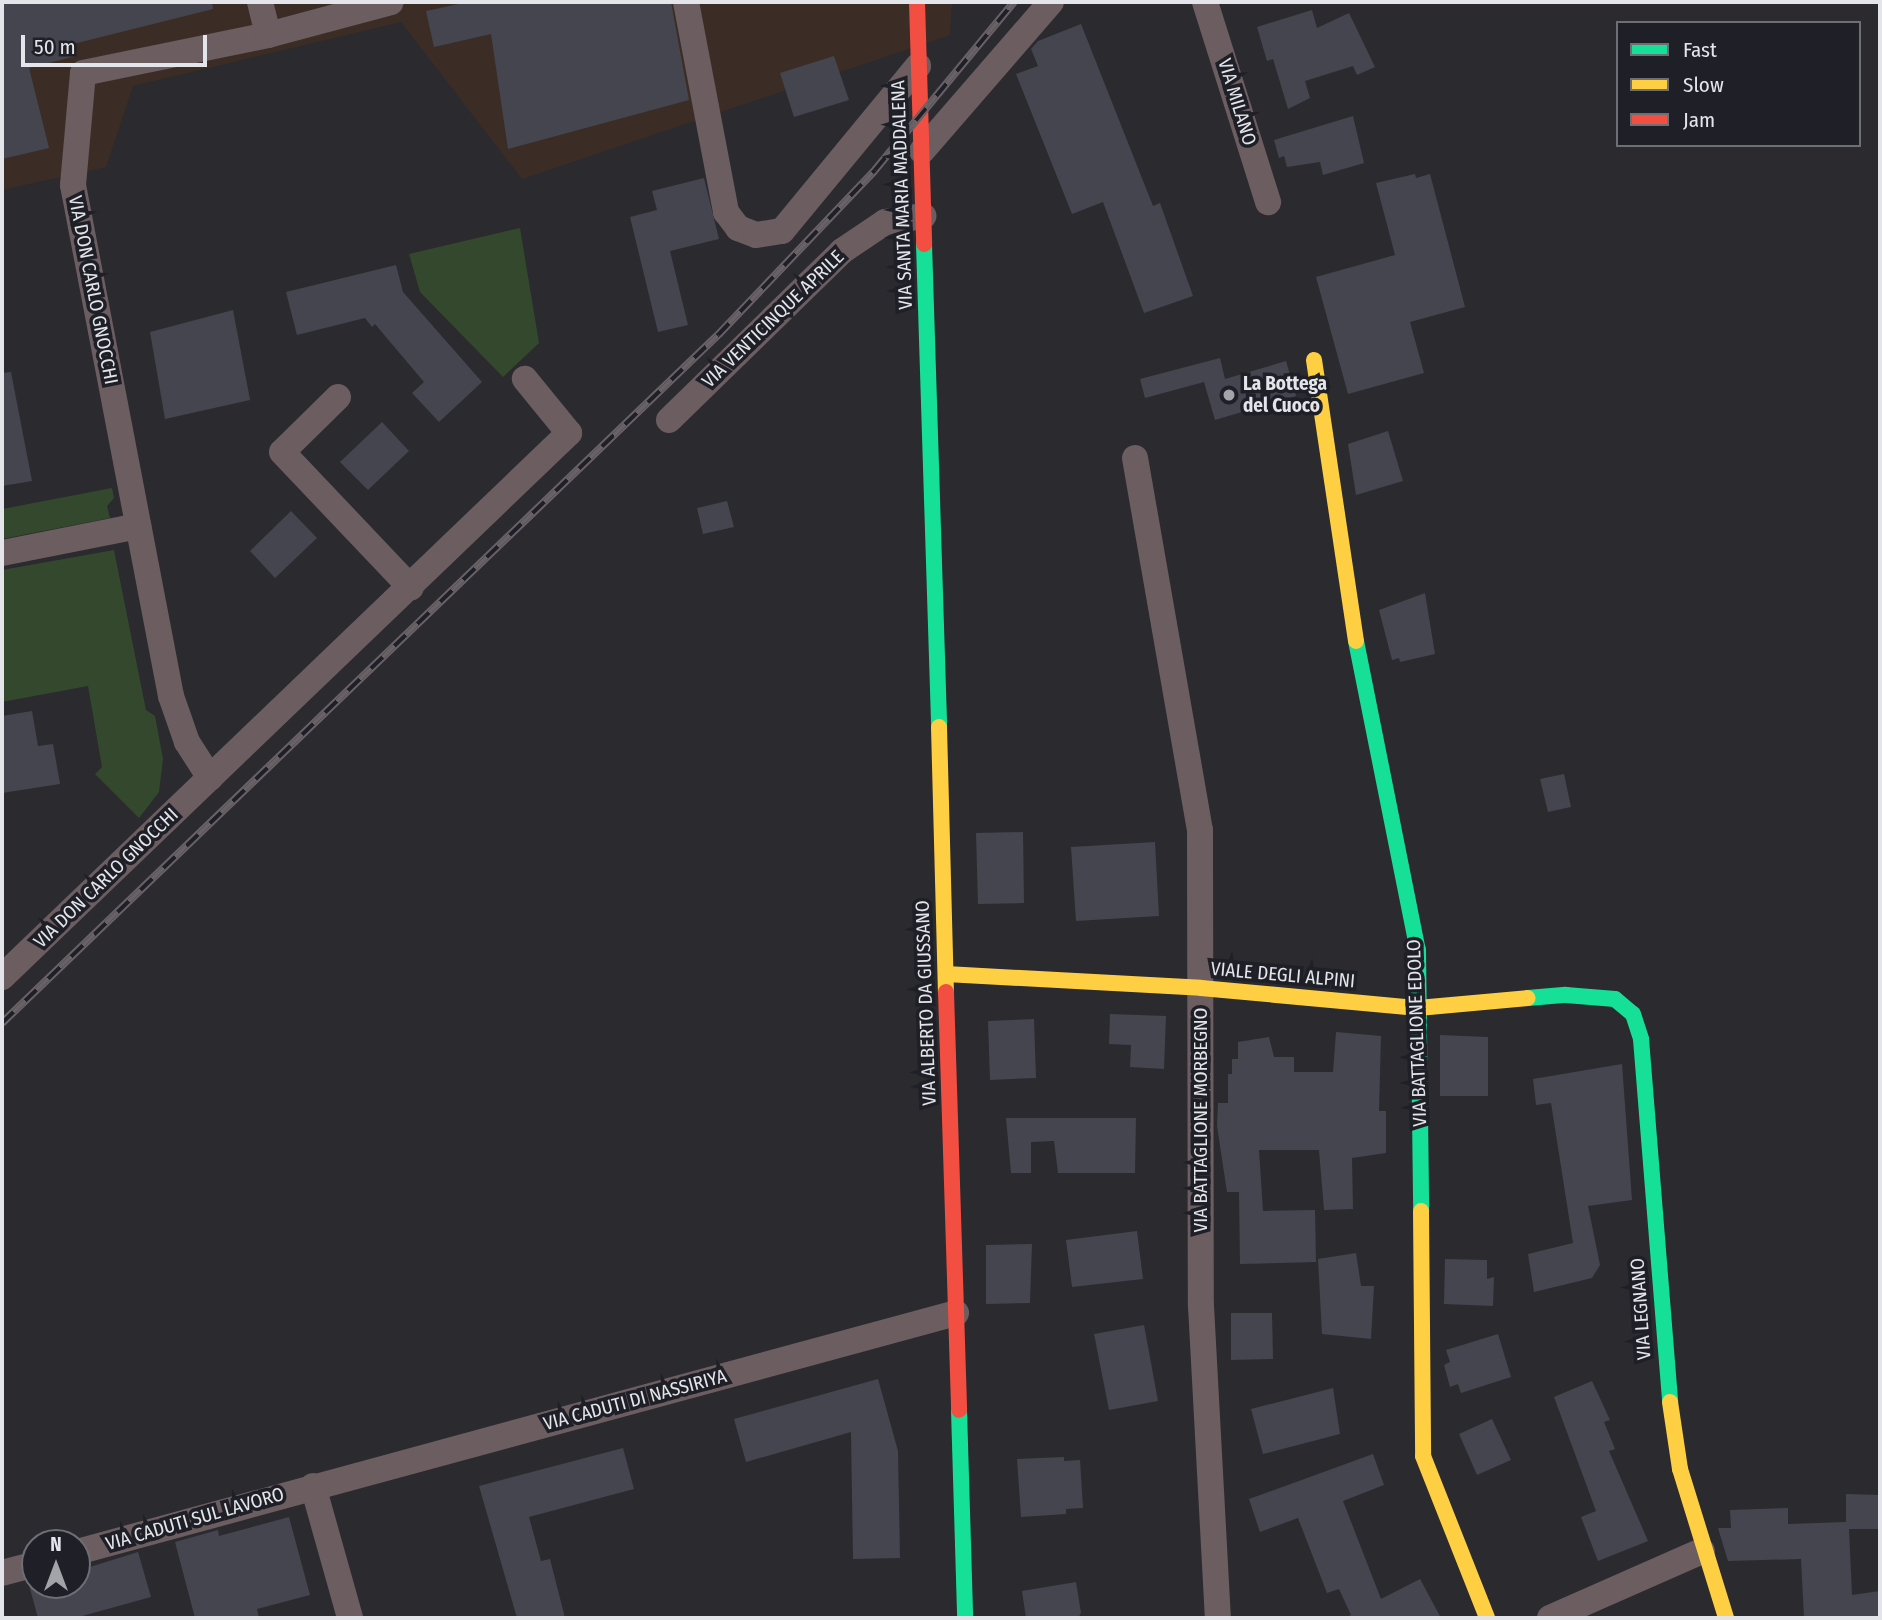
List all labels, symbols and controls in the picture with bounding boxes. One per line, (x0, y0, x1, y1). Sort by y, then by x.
scale bar (24, 21, 210, 65)
legend (1616, 21, 1861, 147)
text: 50 m (34, 34, 76, 60)
text: Fast (1683, 37, 1717, 63)
street label: VIA MILANO (1213, 56, 1261, 148)
text: Slow (1683, 72, 1724, 98)
street label: VIA SANTA MARIA MADDALENA (887, 80, 917, 310)
text: Jam (1683, 107, 1715, 133)
street label: VIA DON CARLO GNOCCHI (64, 194, 122, 386)
street label: VIA VENTICINQUE APRILE (697, 245, 849, 393)
place label: La Bottega del Cuoco (1243, 373, 1327, 417)
marker: La Bottega del Cuoco (1221, 387, 1237, 403)
street label: VIA DON CARLO GNOCCHI (29, 803, 183, 953)
street label: VIA ALBERTO DA GIUSSANO (911, 900, 941, 1106)
street label: VIA BATTAGLIONE EDOLO (1402, 939, 1432, 1127)
street label: VIALE DEGLI ALPINI (1210, 957, 1356, 993)
street label: VIA BATTAGLIONE MORBEGNO (1190, 1007, 1212, 1233)
street label: VIA LEGNANO (1626, 1257, 1656, 1361)
street label: VIA CADUTI DI NASSIRIYA (541, 1365, 729, 1435)
street label: VIA CADUTI SUL LAVORO (103, 1483, 287, 1555)
north arrow (21, 1529, 91, 1599)
text: N (50, 1533, 62, 1556)

